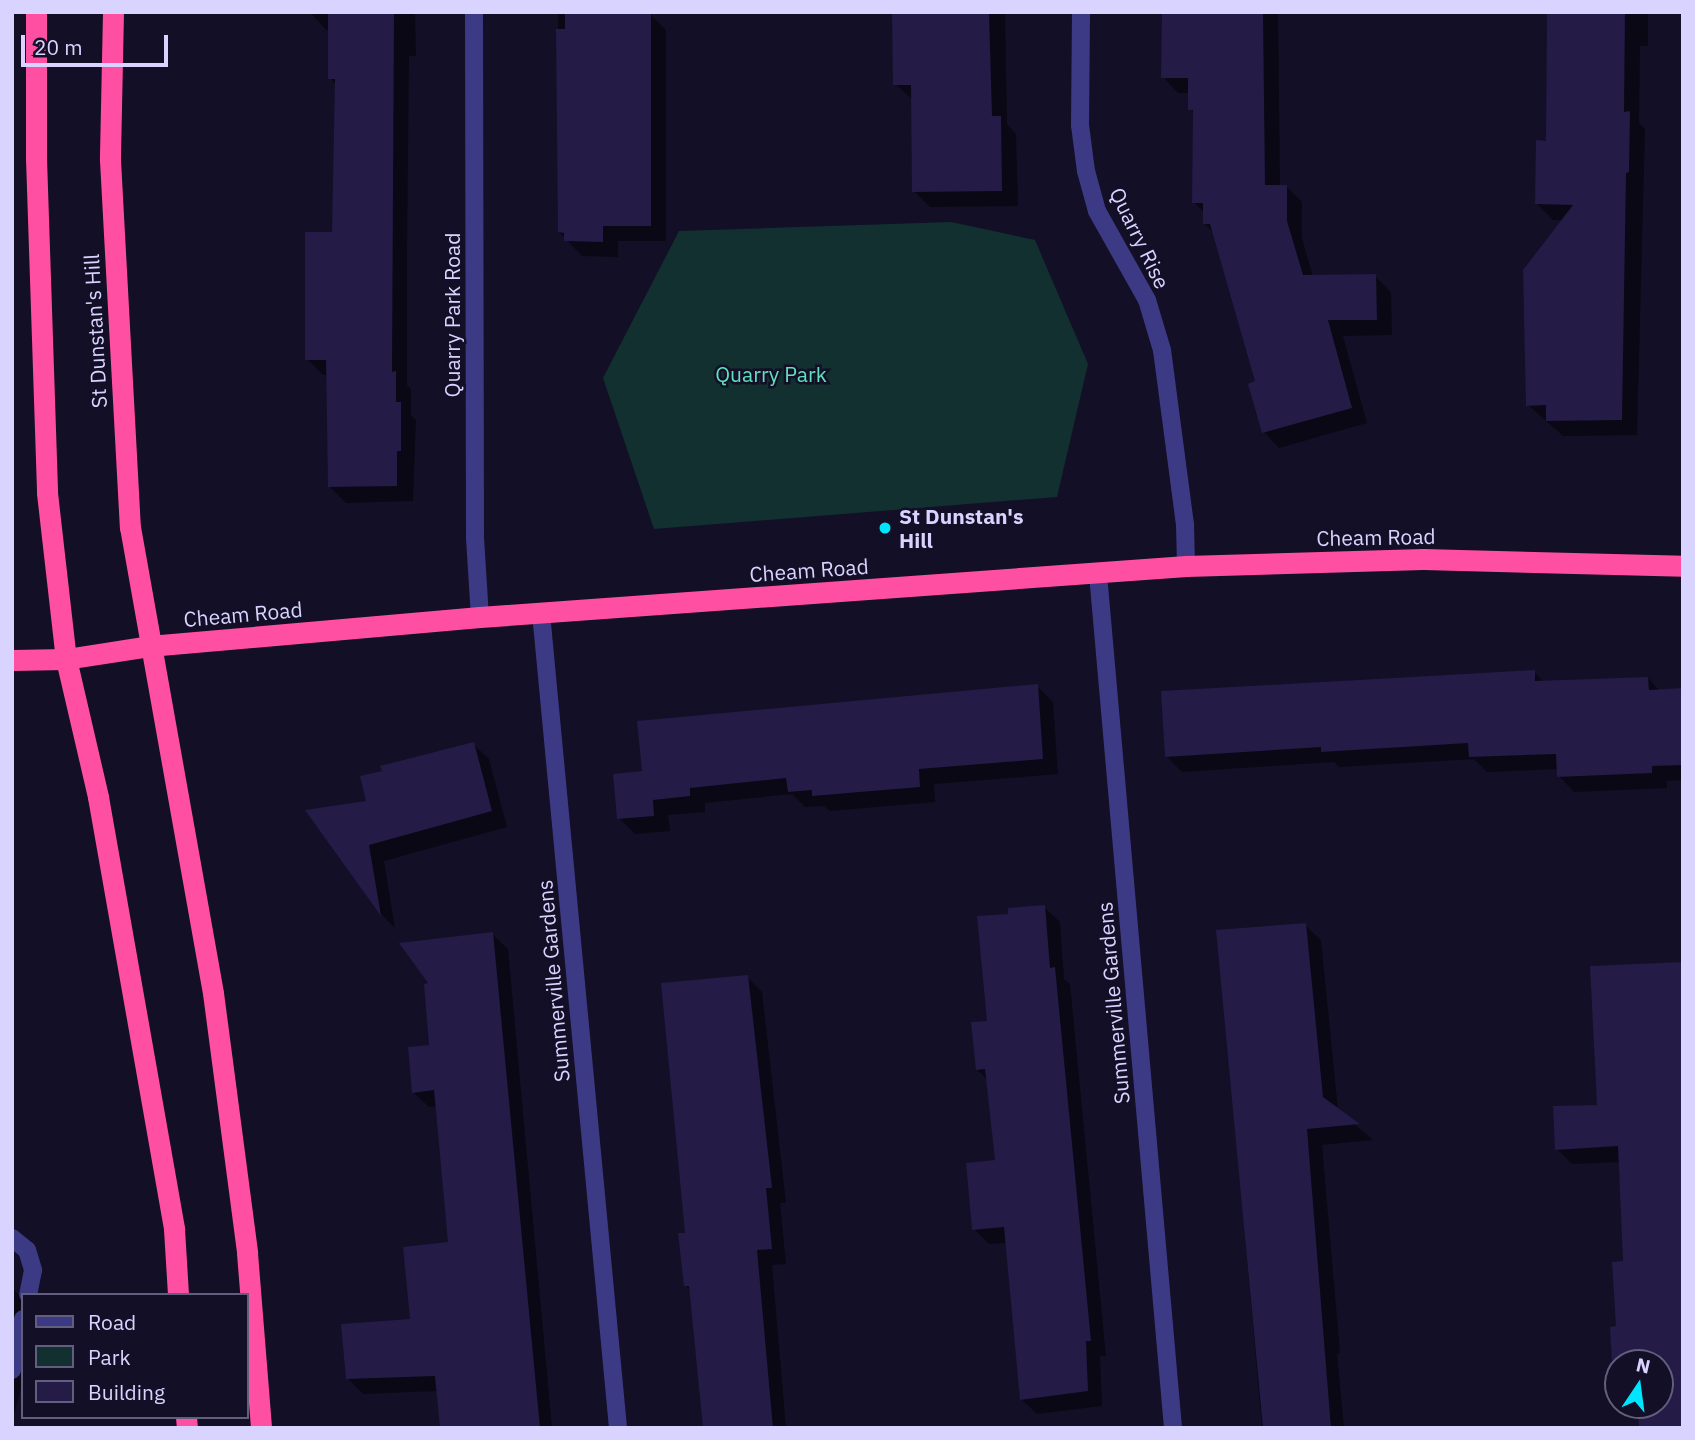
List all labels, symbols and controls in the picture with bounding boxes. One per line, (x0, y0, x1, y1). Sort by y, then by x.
scale bar (24, 21, 172, 65)
text: 20 m (34, 33, 83, 61)
street label: Quarry Rise (1105, 183, 1175, 293)
street label: Quarry Park Road (439, 233, 465, 397)
street label: St Dunstan's Hill (78, 253, 112, 409)
park label: Quarry Park (715, 361, 827, 387)
place label: St Dunstan's Hill (899, 503, 1023, 553)
marker: St Dunstan's Hill (877, 520, 893, 536)
street label: Cheam Road (1316, 523, 1436, 551)
street label: Cheam Road (749, 553, 869, 587)
street label: Cheam Road (182, 596, 304, 632)
street label: Summerville Gardens (532, 879, 574, 1083)
street label: Summerville Gardens (1092, 901, 1134, 1105)
legend (21, 1293, 248, 1419)
text: Road (88, 1308, 136, 1336)
text: Park (88, 1343, 131, 1371)
north arrow (1604, 1349, 1674, 1419)
text: N (1634, 1352, 1653, 1379)
text: Building (88, 1378, 165, 1406)

